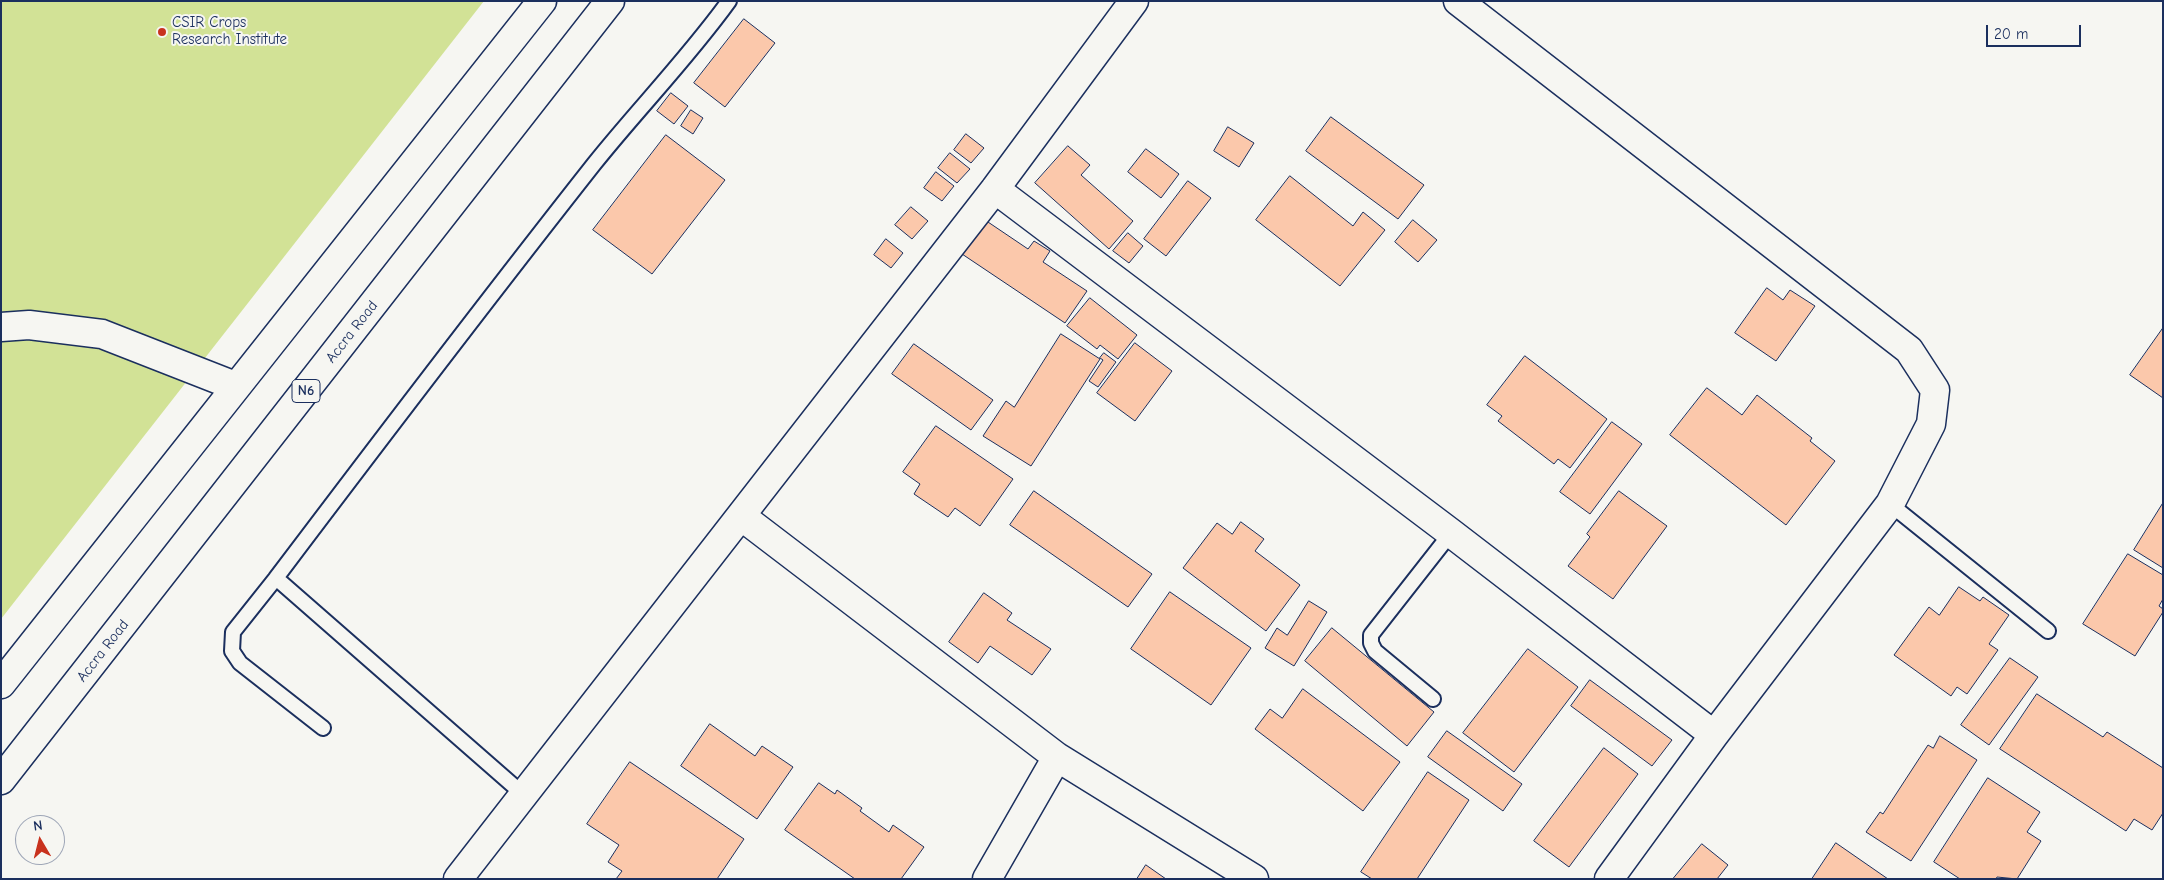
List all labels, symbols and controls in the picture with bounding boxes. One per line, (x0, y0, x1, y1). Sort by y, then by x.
place label: CSIR Crops Research Institute (172, 14, 287, 49)
scale bar (1989, 15, 2084, 47)
text: 20 m (1994, 25, 2028, 43)
marker: CSIR Crops Research Institute (156, 26, 168, 38)
street label: Accra Road (322, 297, 382, 367)
road number: N6 (292, 380, 320, 402)
street label: Accra Road (73, 616, 133, 686)
north arrow (15, 815, 65, 865)
text: N (32, 817, 44, 835)

